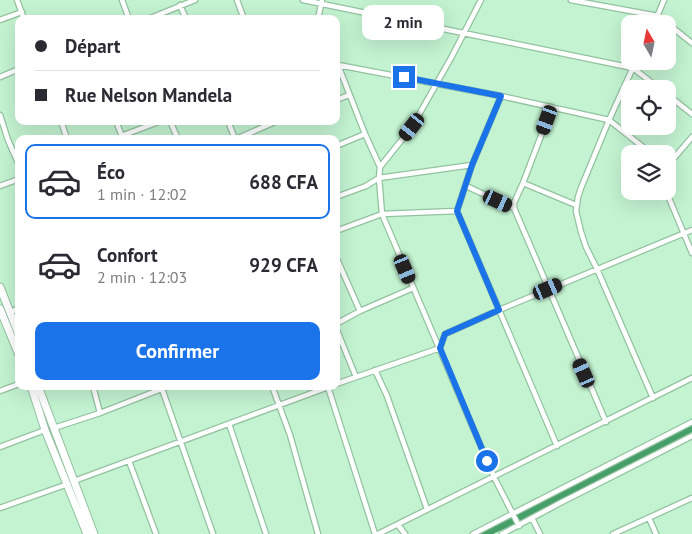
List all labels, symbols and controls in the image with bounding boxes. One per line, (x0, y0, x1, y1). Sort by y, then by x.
callout: 2 min (363, 5, 445, 40)
text: 2 min (383, 12, 423, 32)
north arrow (621, 15, 676, 70)
map controls (621, 15, 676, 200)
text: Départ (65, 34, 121, 58)
route end (393, 66, 415, 88)
button: locate (621, 80, 676, 135)
text: Rue Nelson Mandela (65, 83, 232, 107)
car (534, 103, 559, 137)
car (396, 111, 427, 143)
button: layers (621, 145, 676, 200)
icon: car (37, 159, 82, 204)
text: Éco (97, 160, 125, 184)
text: 688 CFA (249, 170, 318, 194)
text: 1 min · 12:02 (97, 184, 187, 204)
car (481, 188, 514, 214)
icon: car (37, 242, 82, 287)
text: Confort (97, 243, 158, 267)
car (392, 252, 417, 286)
text: 929 CFA (249, 253, 318, 277)
text: 2 min · 12:03 (97, 267, 187, 287)
car (531, 276, 564, 302)
button: Confirmer (35, 322, 320, 380)
car (571, 356, 596, 390)
route start (476, 450, 498, 472)

